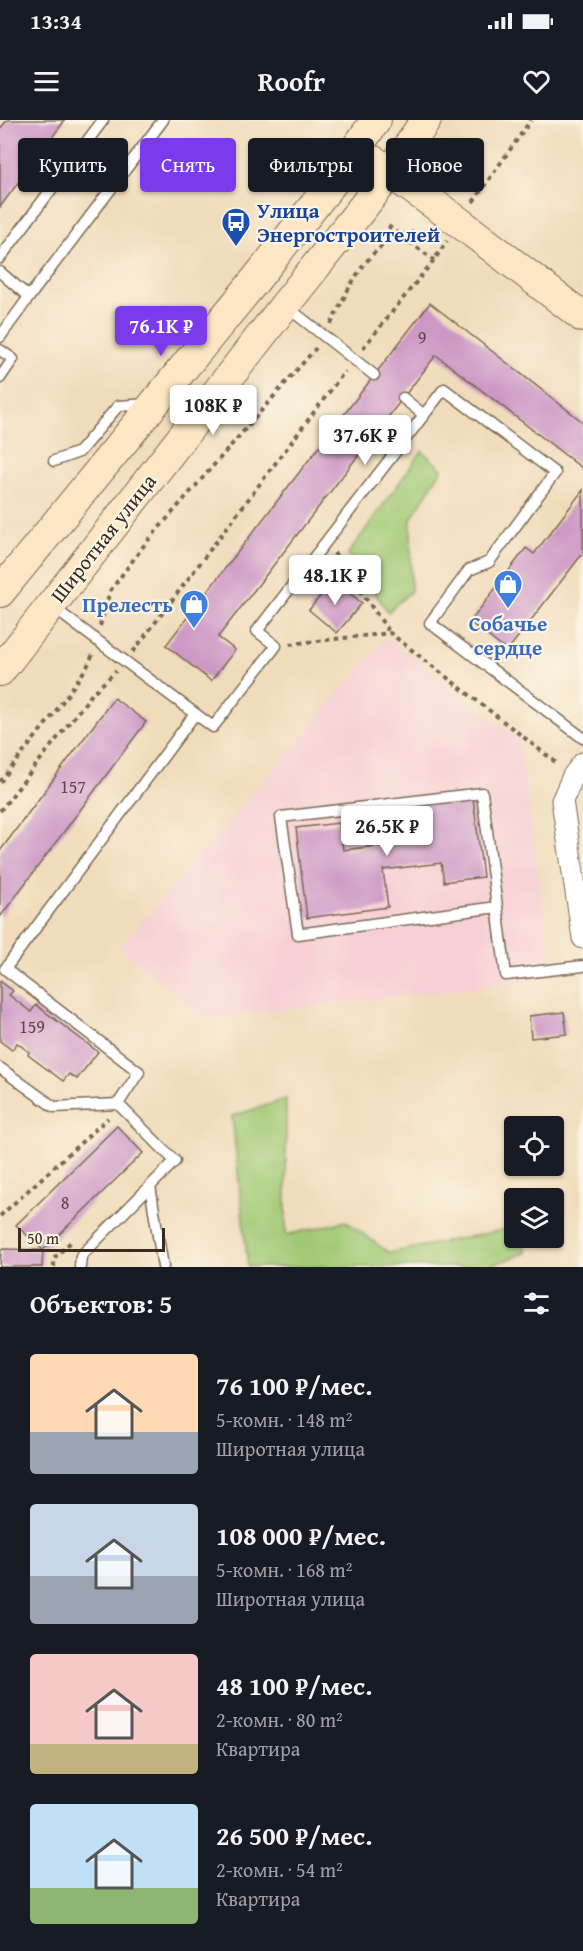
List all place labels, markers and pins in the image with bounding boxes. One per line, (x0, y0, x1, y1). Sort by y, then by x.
place label: Улица Энергостроителей (257, 195, 440, 250)
bus stop icon: Улица Энергостроителей (220, 206, 252, 248)
pin: 76.1K ₽ (106, 306, 216, 357)
pin: 108K ₽ (164, 385, 262, 436)
pin: 37.6K ₽ (310, 415, 420, 466)
pin: 48.1K ₽ (280, 555, 390, 606)
shop icon: Собачье сердце (492, 568, 524, 610)
shop icon: Прелесть (178, 588, 210, 630)
place label: Прелесть (82, 589, 173, 620)
place label: Собачье сердце (469, 608, 547, 663)
pin: 26.5K ₽ (332, 806, 442, 857)

